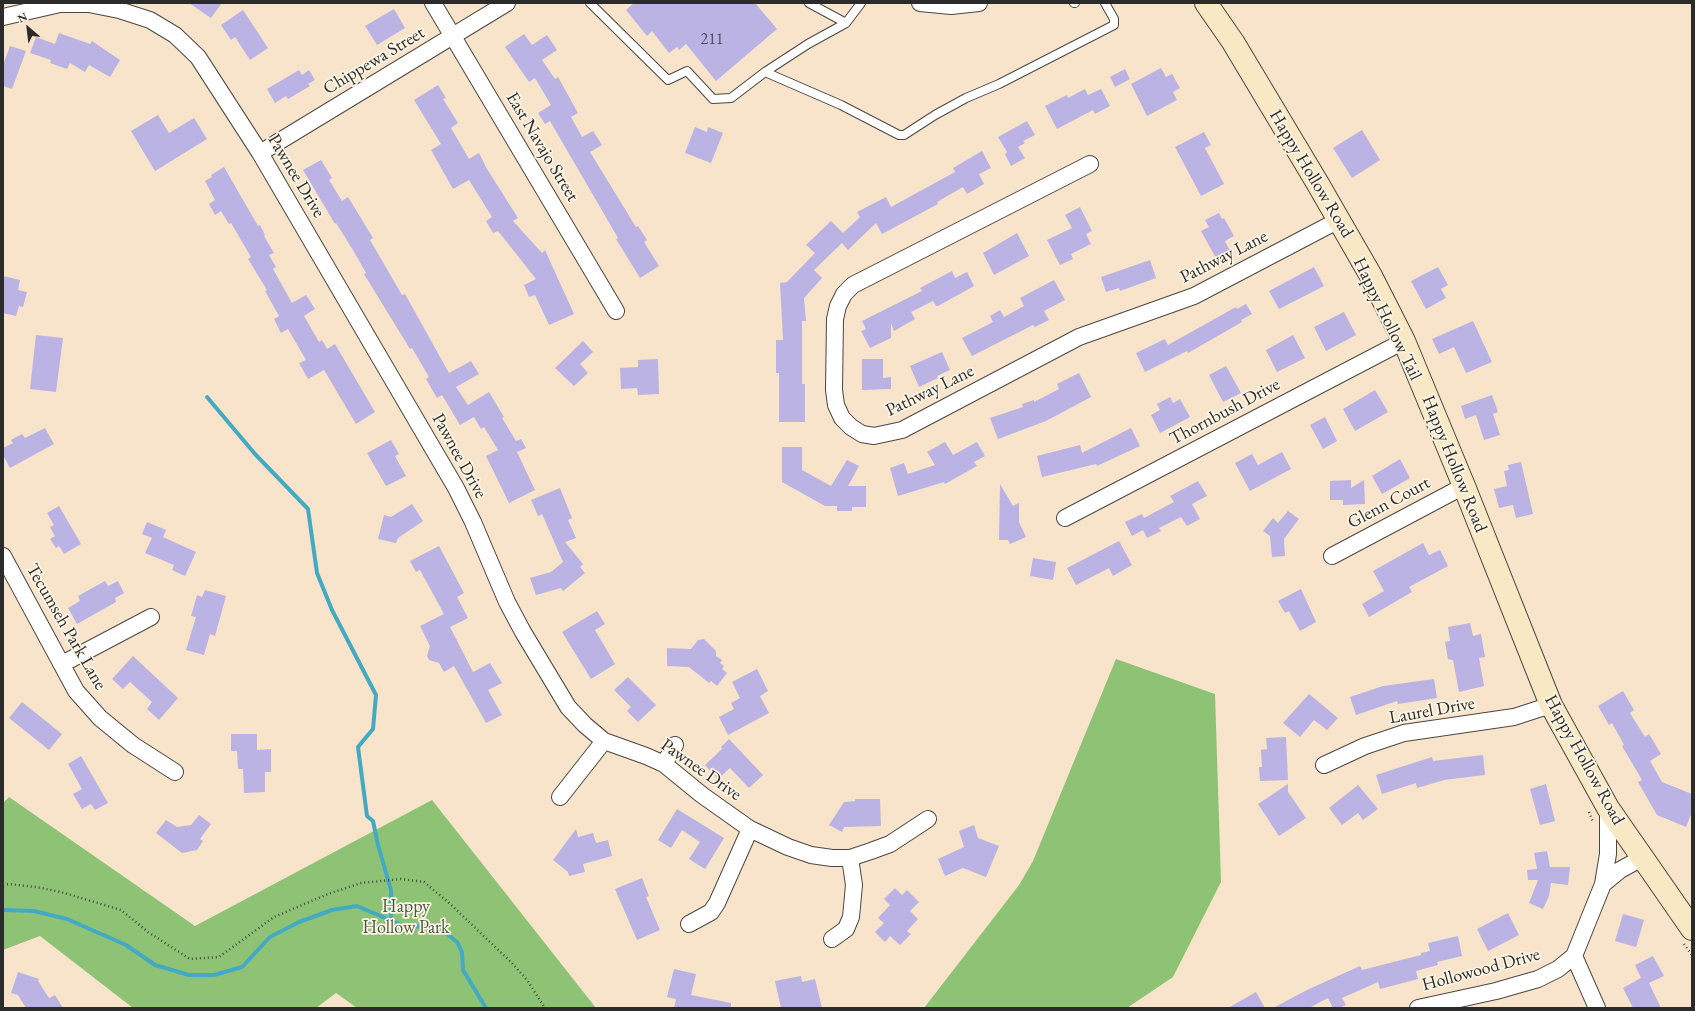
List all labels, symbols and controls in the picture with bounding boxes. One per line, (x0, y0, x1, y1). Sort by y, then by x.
north arrow (8, 8, 48, 48)
text: N (15, 9, 30, 26)
street label: Chippewa Street (319, 22, 429, 100)
house number: 211 (700, 30, 724, 50)
street label: East Navajo Street (501, 88, 583, 206)
street label: Happy Hollow Road (1264, 106, 1358, 242)
street label: Pawnee Drive (263, 130, 329, 222)
street label: Pathway Lane (1177, 226, 1271, 288)
street label: Happy Hollow Tail (1348, 254, 1426, 384)
street label: Pathway Lane (882, 360, 978, 422)
street label: Thornbush Drive (1166, 374, 1284, 450)
street label: Happy Hollow Road (1417, 392, 1491, 536)
street label: Pawnee Drive (427, 410, 491, 502)
street label: Glenn Court (1344, 472, 1434, 534)
street label: Tecumseh Park Lane (21, 560, 111, 694)
street label: Happy Hollow Road (1539, 691, 1629, 829)
street label: Laurel Drive (1387, 693, 1477, 729)
street label: Pawnee Drive (656, 734, 746, 806)
park label: Happy Hollow Park (362, 896, 450, 938)
street label: Hollowood Drive (1420, 944, 1542, 996)

